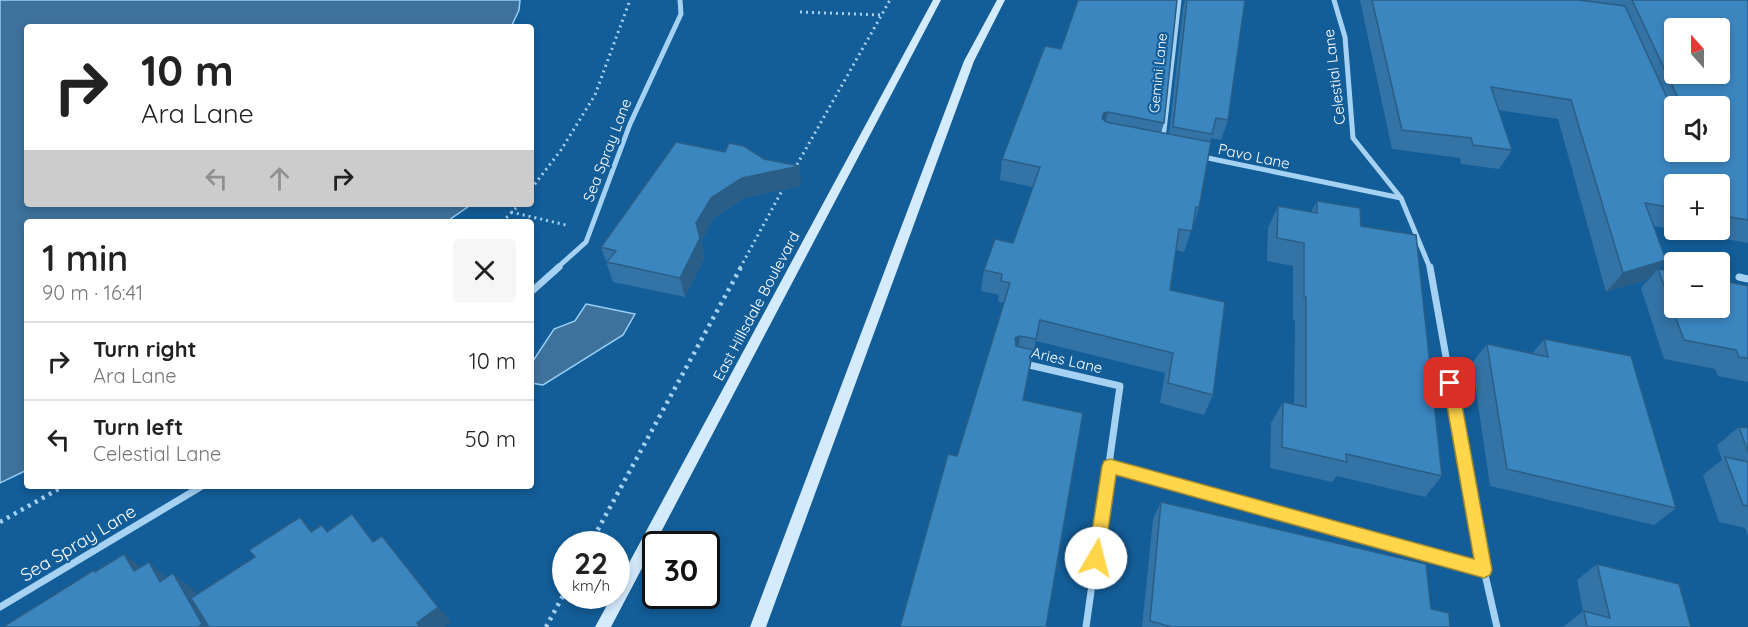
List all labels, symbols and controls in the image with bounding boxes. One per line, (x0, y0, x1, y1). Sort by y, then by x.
north arrow (1664, 18, 1730, 84)
map controls (1664, 18, 1730, 318)
street label: Celestial Lane (1319, 28, 1349, 126)
street label: Gemini Lane (1145, 32, 1171, 114)
text: 10 m (141, 44, 234, 97)
icon: right (42, 48, 120, 126)
text: Ara Lane (141, 96, 254, 130)
street label: Sea Spray Lane (579, 96, 635, 204)
button: sound (1664, 96, 1730, 162)
street label: Pavo Lane (1216, 139, 1292, 173)
icon: left (200, 162, 233, 195)
icon: ahead (263, 162, 296, 195)
icon: right (326, 162, 359, 195)
button: + (1664, 174, 1730, 240)
street label: East Hillsdale Boulevard (709, 228, 803, 384)
text: 1 min (42, 235, 128, 280)
button: close (453, 239, 516, 302)
button: − (1664, 252, 1730, 318)
text: 90 m · 16:41 (42, 280, 143, 305)
text: Turn right (93, 335, 197, 363)
street label: Aries Lane (1030, 343, 1104, 377)
icon: right (42, 345, 75, 378)
text: 10 m (469, 347, 516, 375)
pin (1424, 357, 1475, 408)
text: Ara Lane (93, 363, 177, 388)
icon: arrive (1433, 366, 1466, 399)
text: Turn left (93, 413, 183, 441)
icon: left (42, 423, 75, 456)
text: 50 m (465, 425, 516, 453)
text: Celestial Lane (93, 441, 221, 466)
street label: Sea Spray Lane (16, 499, 140, 587)
position arrow (1064, 526, 1128, 590)
speed limit sign: 30 (642, 531, 720, 609)
text: 22 (574, 544, 608, 582)
text: km/h (572, 576, 610, 595)

